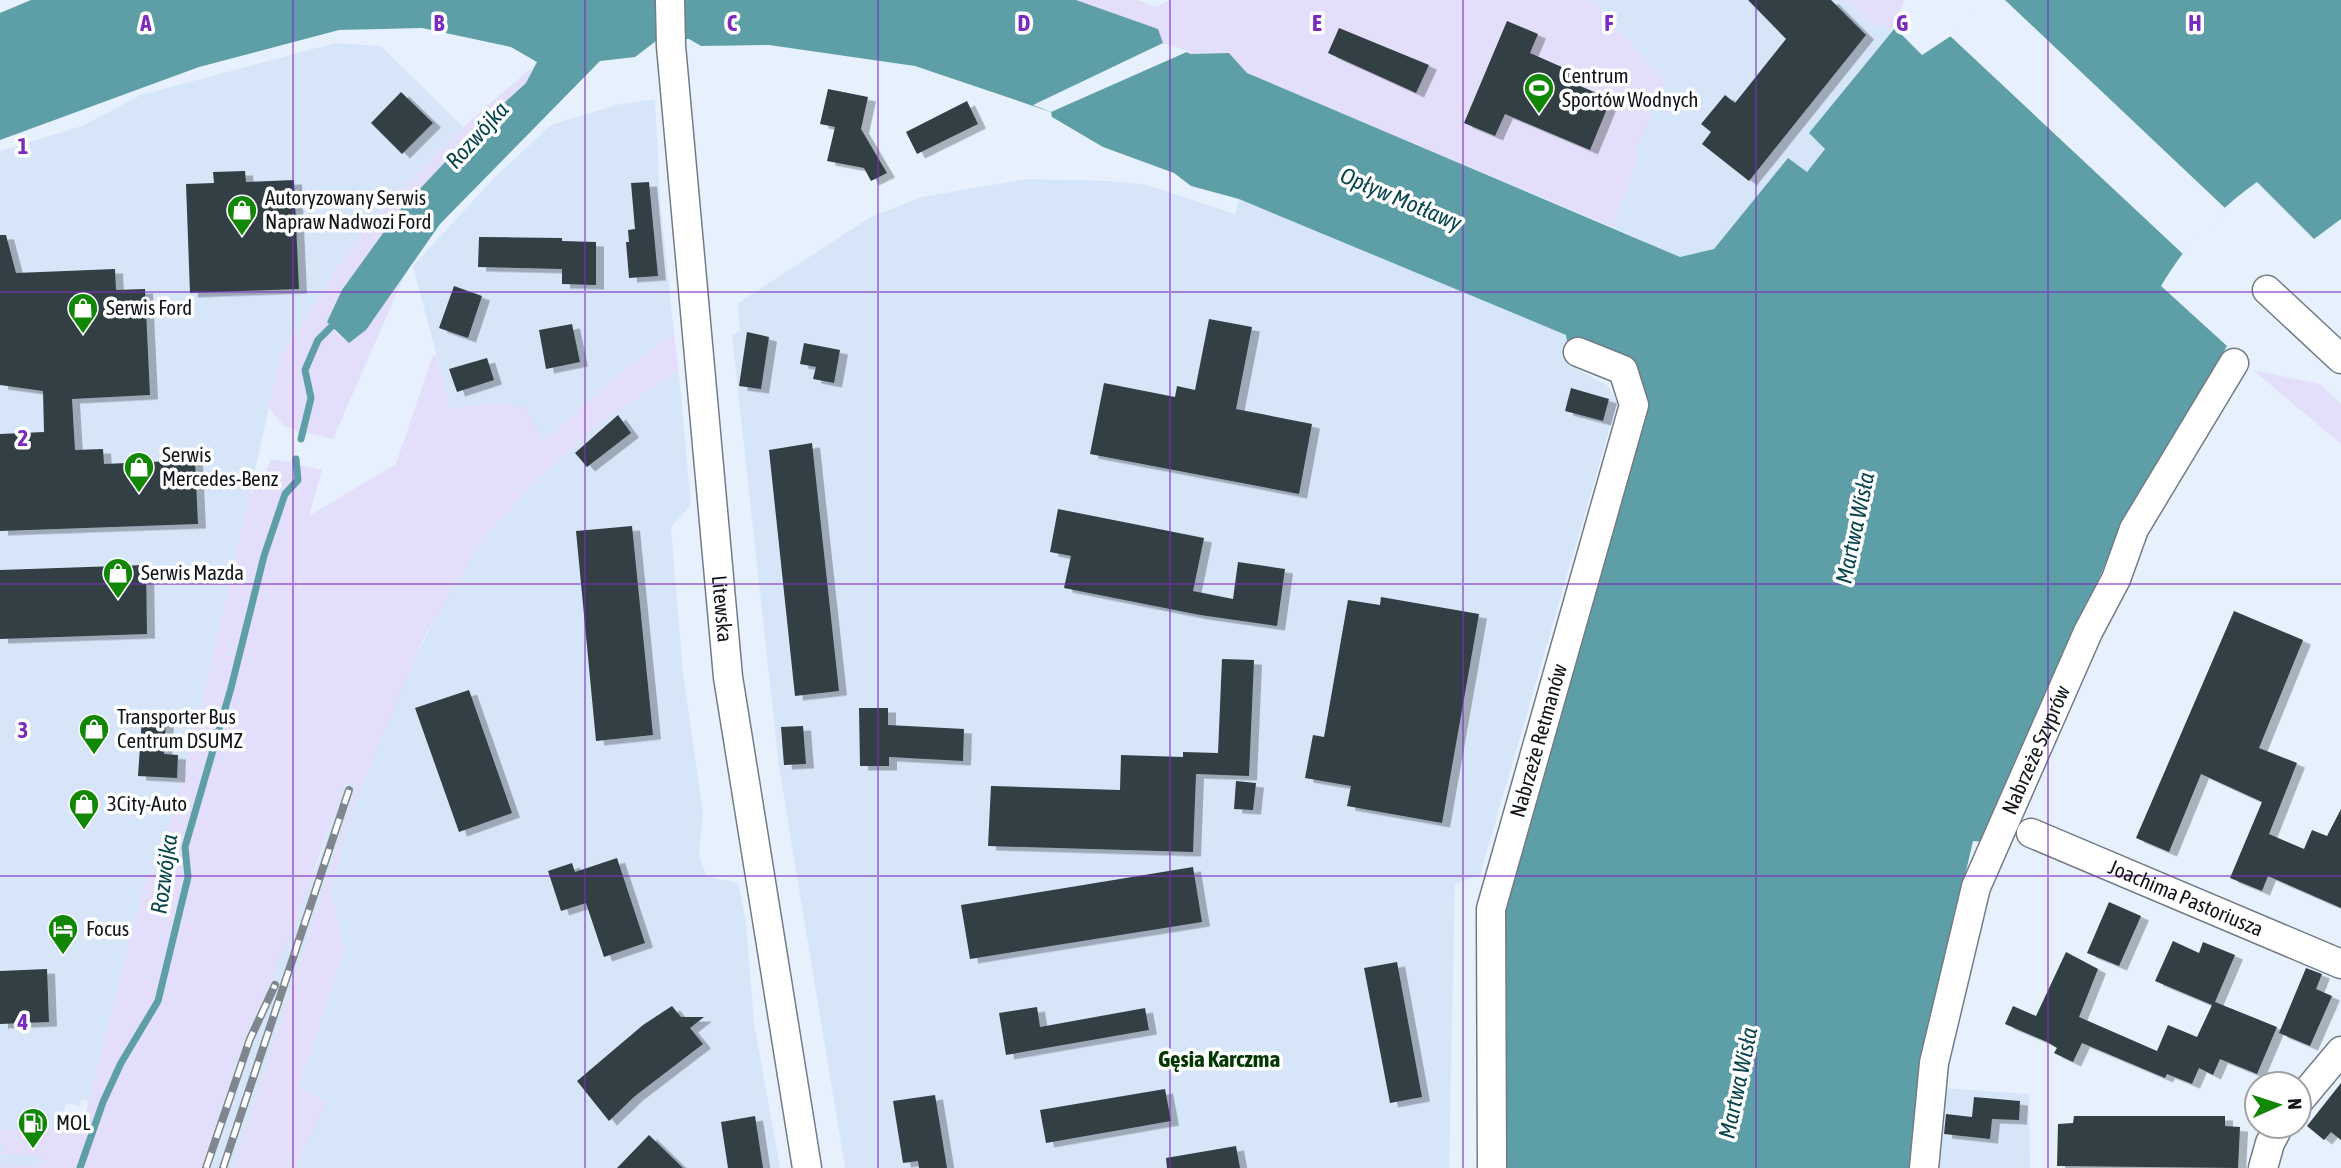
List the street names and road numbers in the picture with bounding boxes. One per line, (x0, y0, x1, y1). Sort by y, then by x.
street label: Litewska (708, 574, 738, 643)
street label: Nabrzeże Retmanów (1505, 660, 1571, 820)
street label: Nabrzeże Szyprów (1996, 681, 2074, 818)
street label: Joachima Pastoriusza (2105, 854, 2267, 941)

